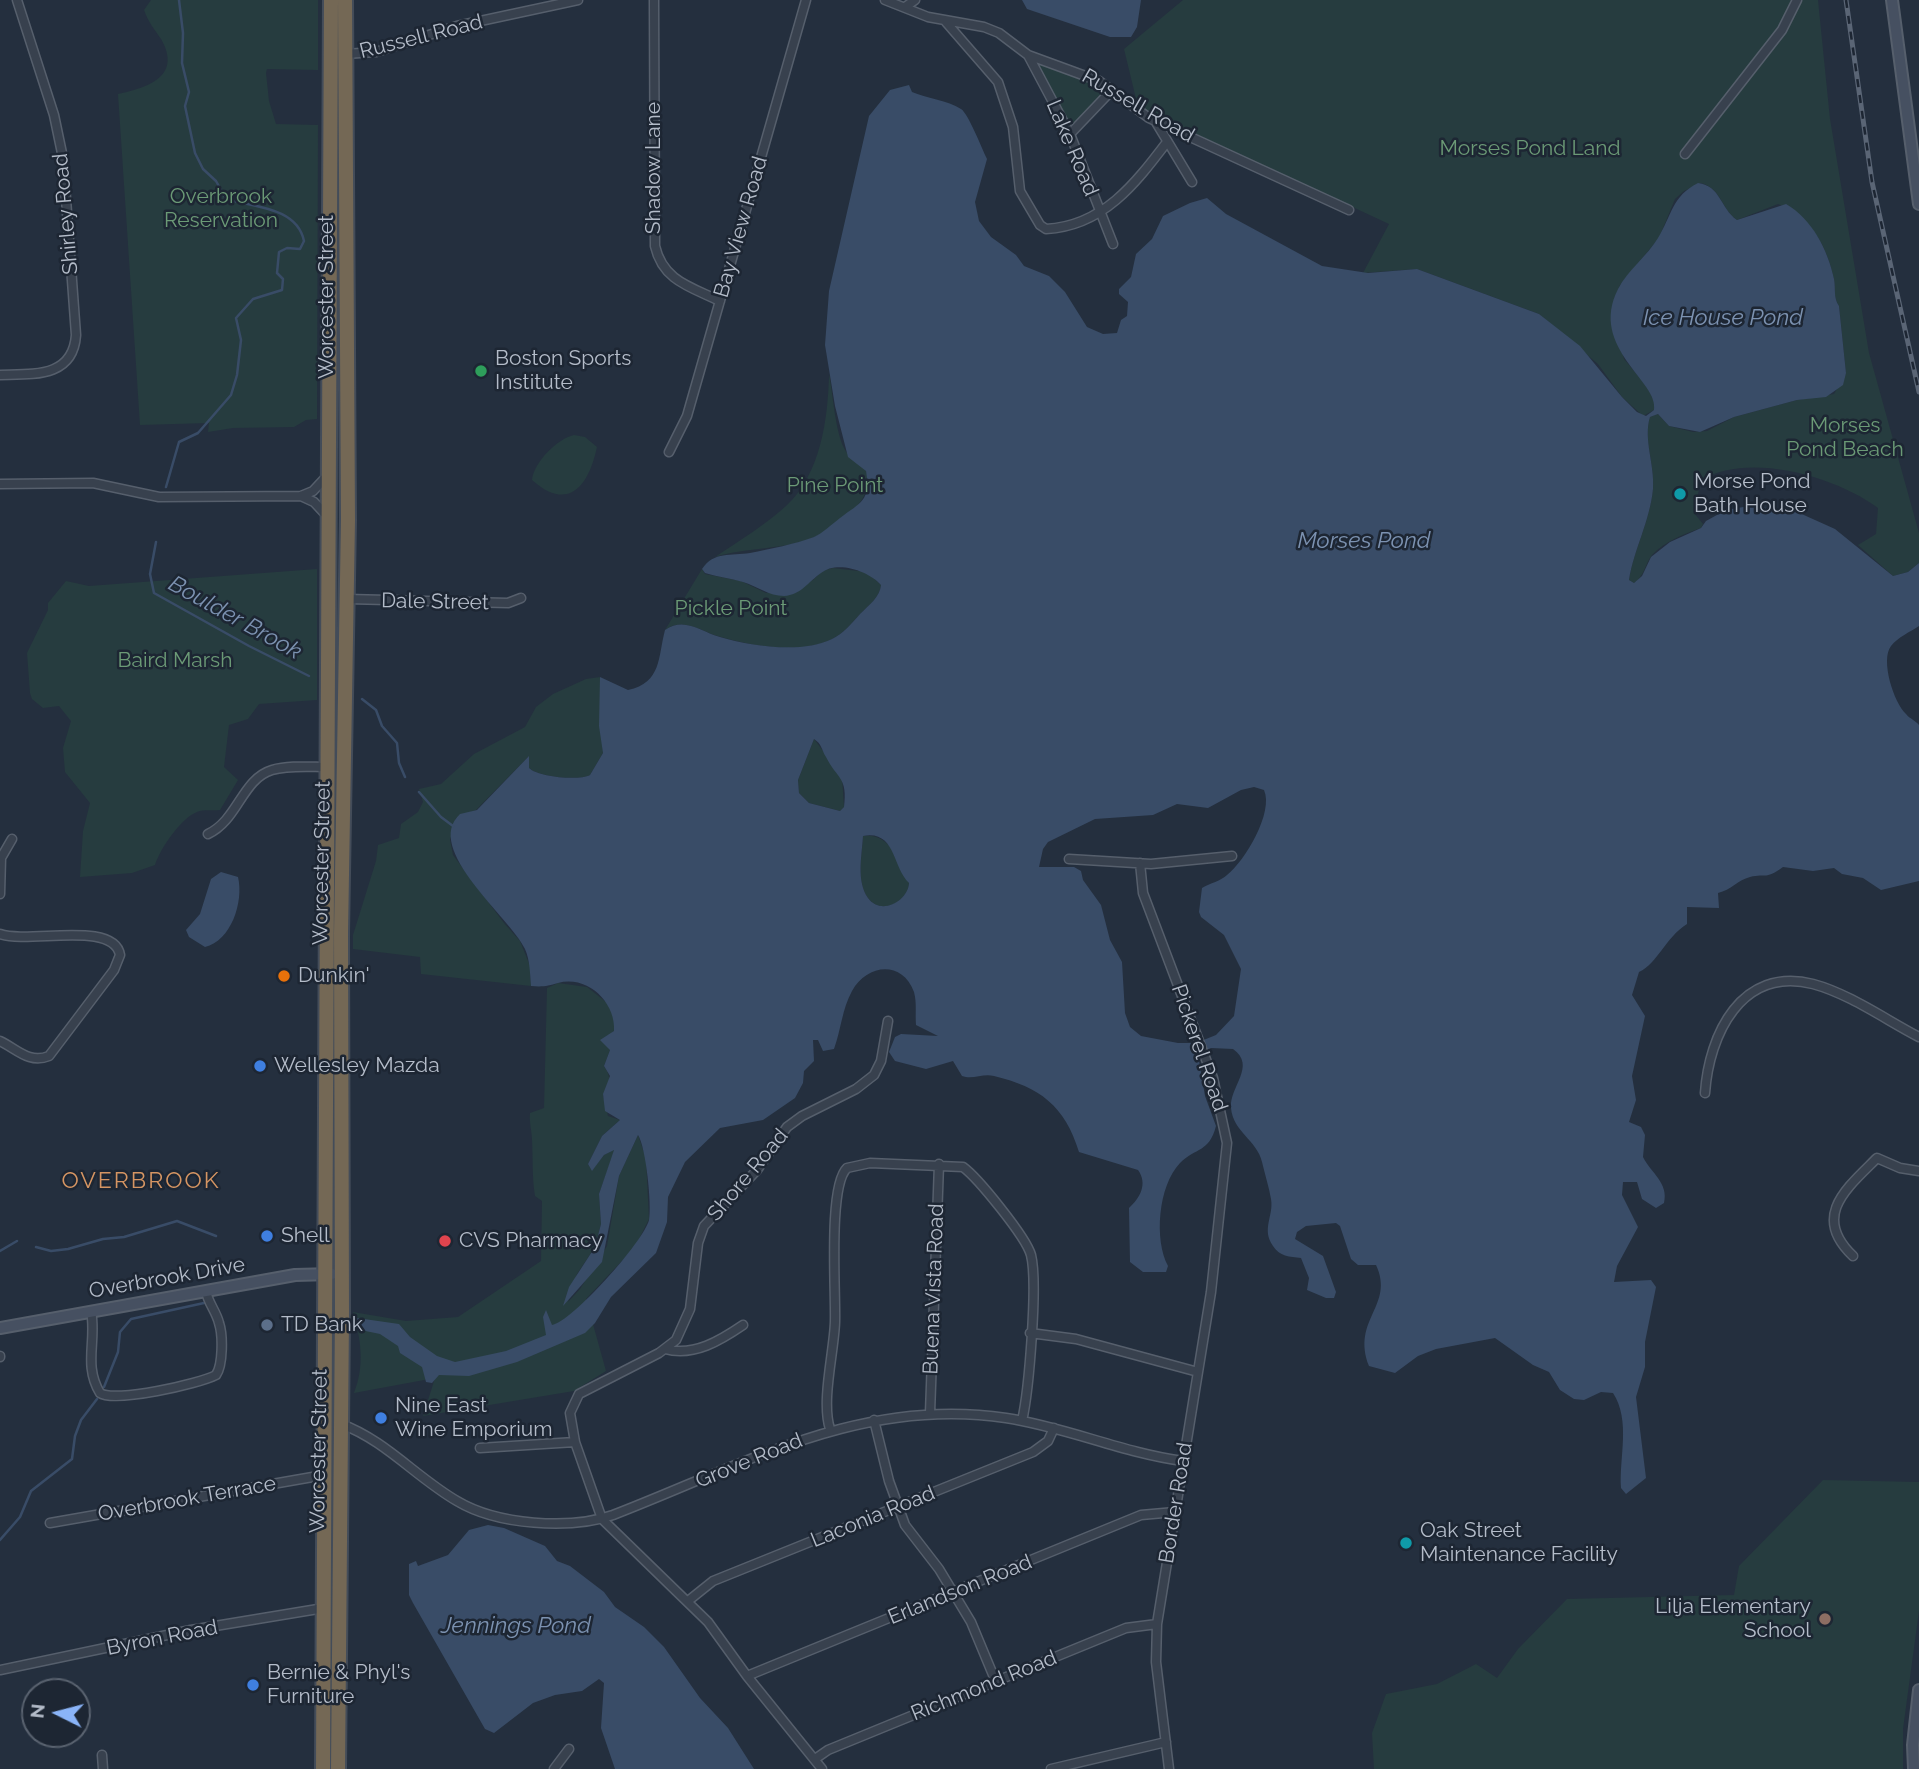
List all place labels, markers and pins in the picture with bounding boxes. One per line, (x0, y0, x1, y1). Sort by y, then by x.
place label: Boston Sports Institute (495, 346, 631, 396)
marker: Boston Sports Institute (473, 363, 489, 379)
place label: Morse Pond Bath House (1694, 469, 1811, 519)
marker: Morse Pond Bath House (1672, 486, 1688, 502)
place label: Dunkin' (298, 963, 370, 989)
marker: Dunkin' (276, 968, 292, 984)
place label: Wellesley Mazda (274, 1053, 440, 1079)
marker: Wellesley Mazda (252, 1058, 268, 1074)
place label: Shell (281, 1223, 330, 1249)
marker: Shell (259, 1228, 275, 1244)
place label: CVS Pharmacy (459, 1228, 603, 1254)
marker: CVS Pharmacy (437, 1233, 453, 1249)
place label: TD Bank (281, 1312, 363, 1338)
marker: TD Bank (259, 1317, 275, 1333)
place label: Nine East Wine Emporium (395, 1393, 553, 1443)
marker: Nine East Wine Emporium (373, 1410, 389, 1426)
place label: Oak Street Maintenance Facility (1420, 1518, 1618, 1568)
marker: Oak Street Maintenance Facility (1398, 1535, 1414, 1551)
place label: Lilja Elementary School (1655, 1594, 1811, 1644)
marker: Lilja Elementary School (1817, 1611, 1833, 1627)
place label: Bernie & Phyl's Furniture (267, 1660, 410, 1710)
marker: Bernie & Phyl's Furniture (245, 1677, 261, 1693)

